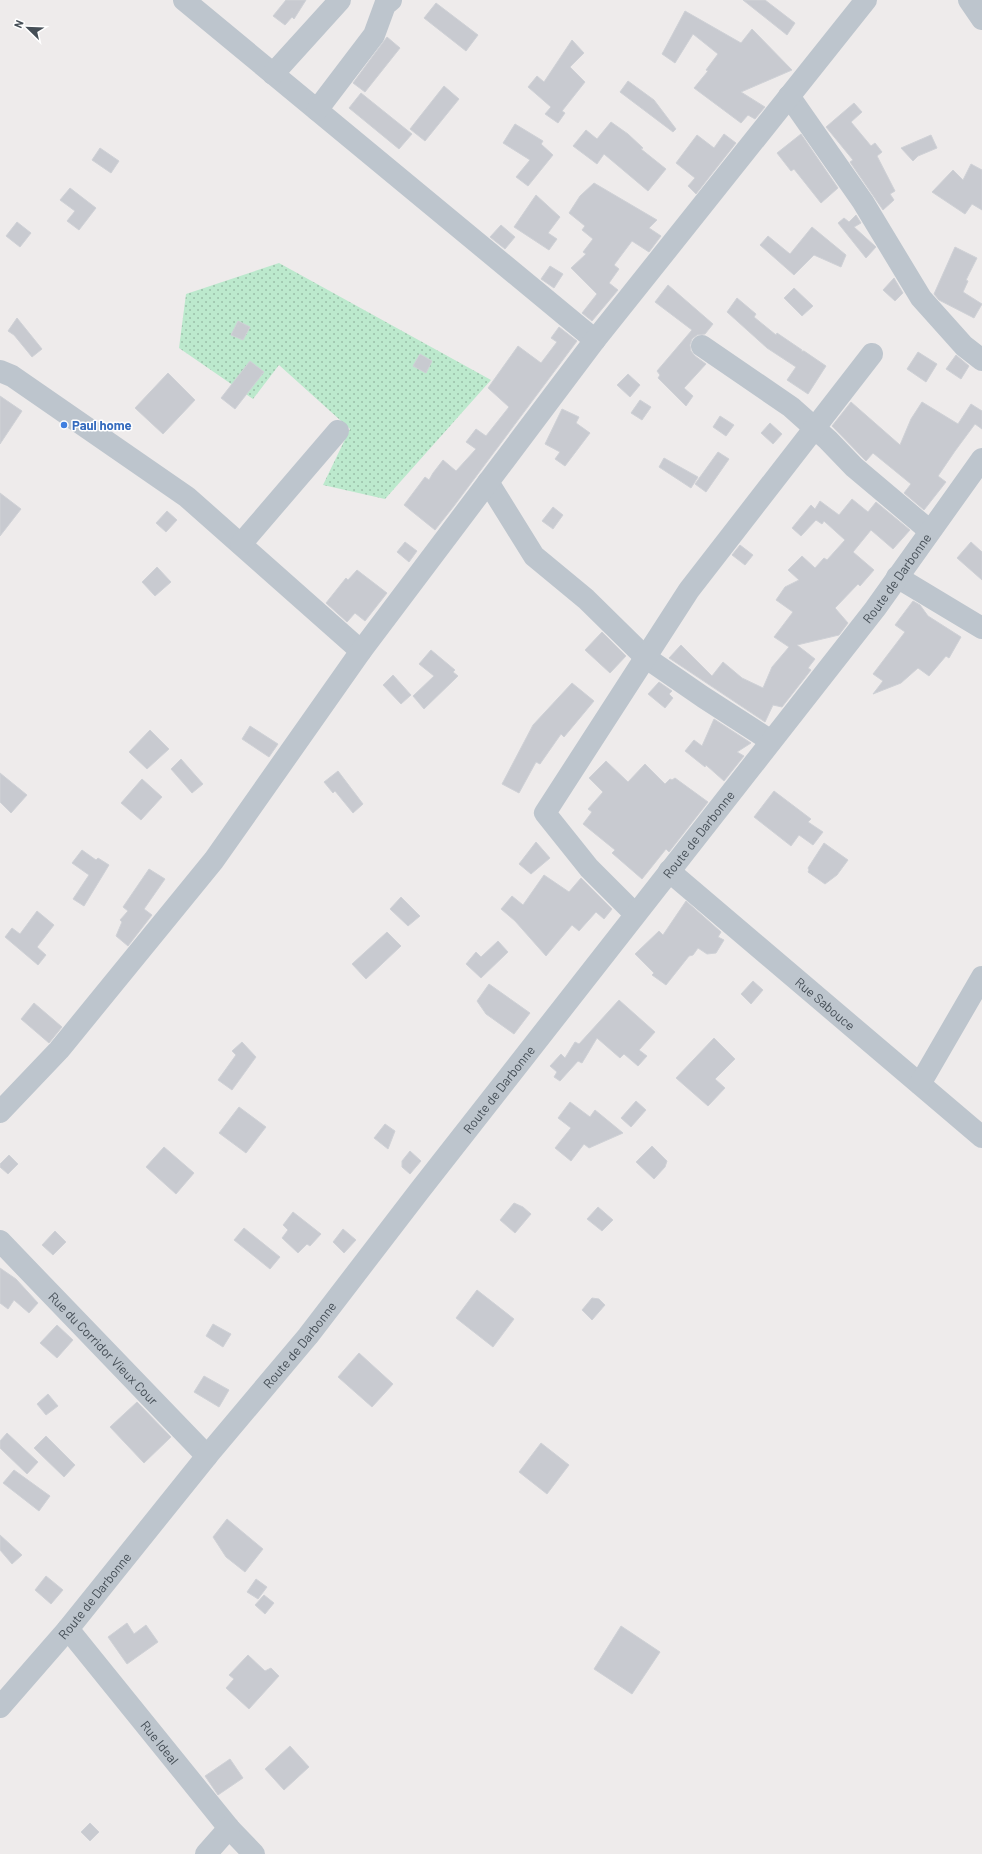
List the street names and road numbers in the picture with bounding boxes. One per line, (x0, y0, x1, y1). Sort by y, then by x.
street label: Route de Darbonne (859, 530, 935, 626)
street label: Route de Darbonne (659, 787, 738, 881)
street label: Rue Sabouce (792, 974, 858, 1034)
street label: Route de Darbonne (459, 1042, 538, 1137)
street label: Rue du Corridor Vieux Cour (45, 1288, 162, 1408)
street label: Route de Darbonne (260, 1298, 340, 1391)
street label: Route de Darbonne (55, 1549, 134, 1643)
street label: Rue Ideal (137, 1717, 182, 1768)

